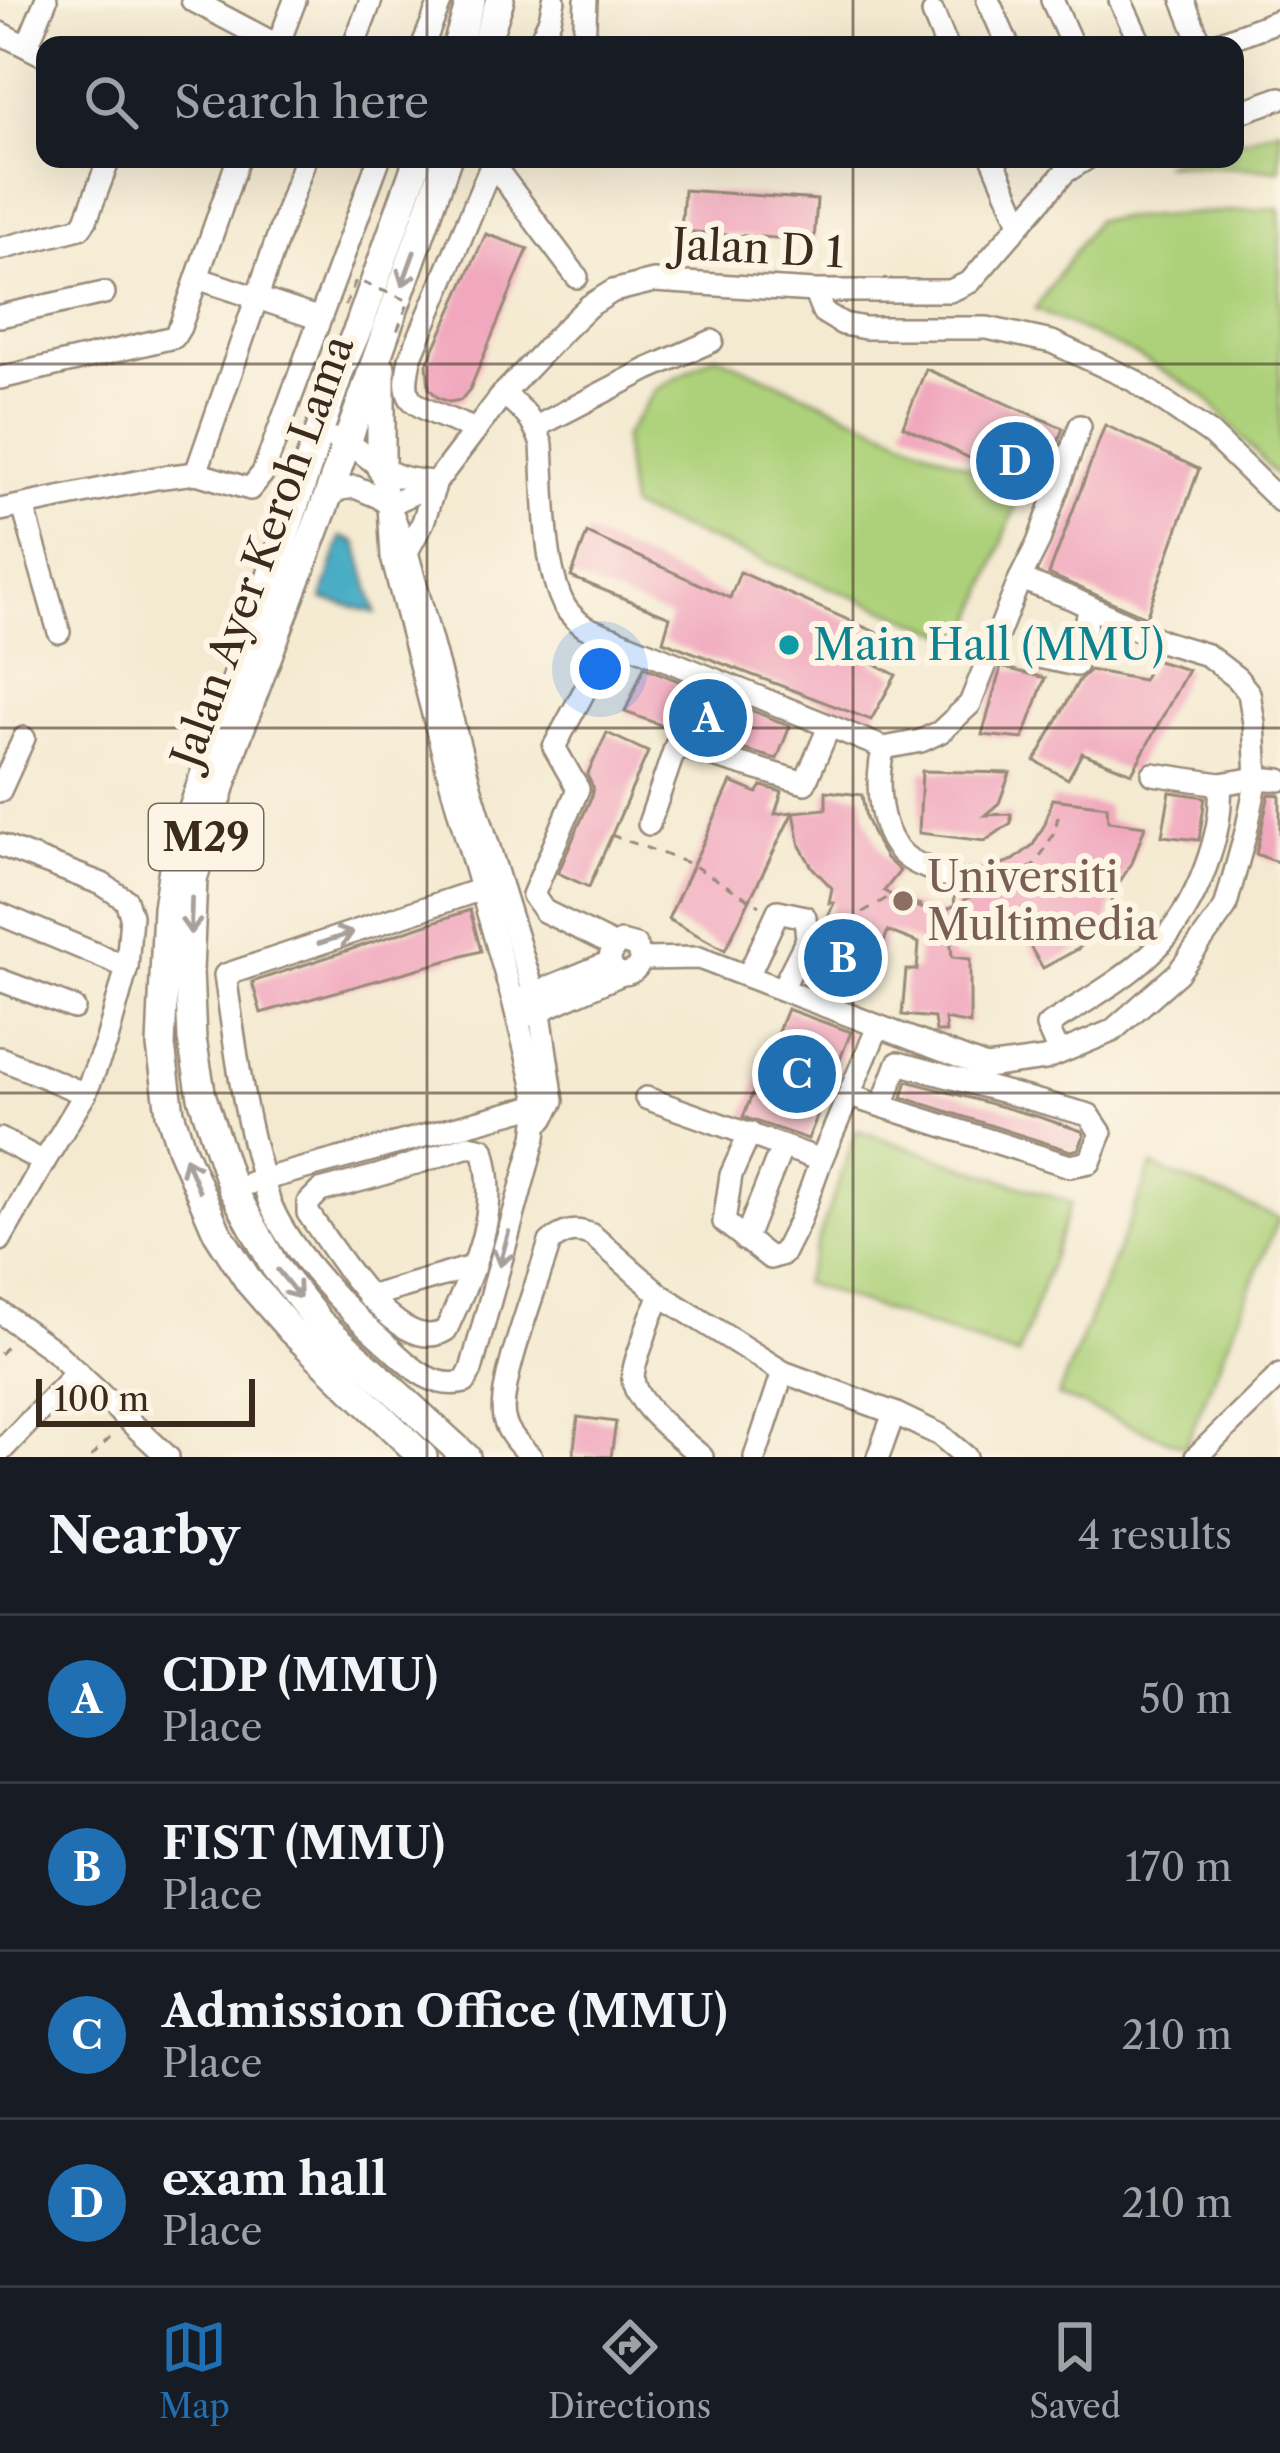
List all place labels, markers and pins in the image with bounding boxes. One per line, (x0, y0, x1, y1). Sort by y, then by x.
pin: D (976, 416, 1054, 506)
place label: Main Hall (MMU) (813, 619, 1164, 671)
marker: Main Hall (MMU) (776, 632, 802, 658)
pin: A (669, 673, 747, 763)
place label: Universiti Multimedia (927, 851, 1159, 951)
marker: Universiti Multimedia (890, 888, 916, 914)
pin: B (804, 913, 882, 1003)
pin: C (758, 1029, 836, 1119)

